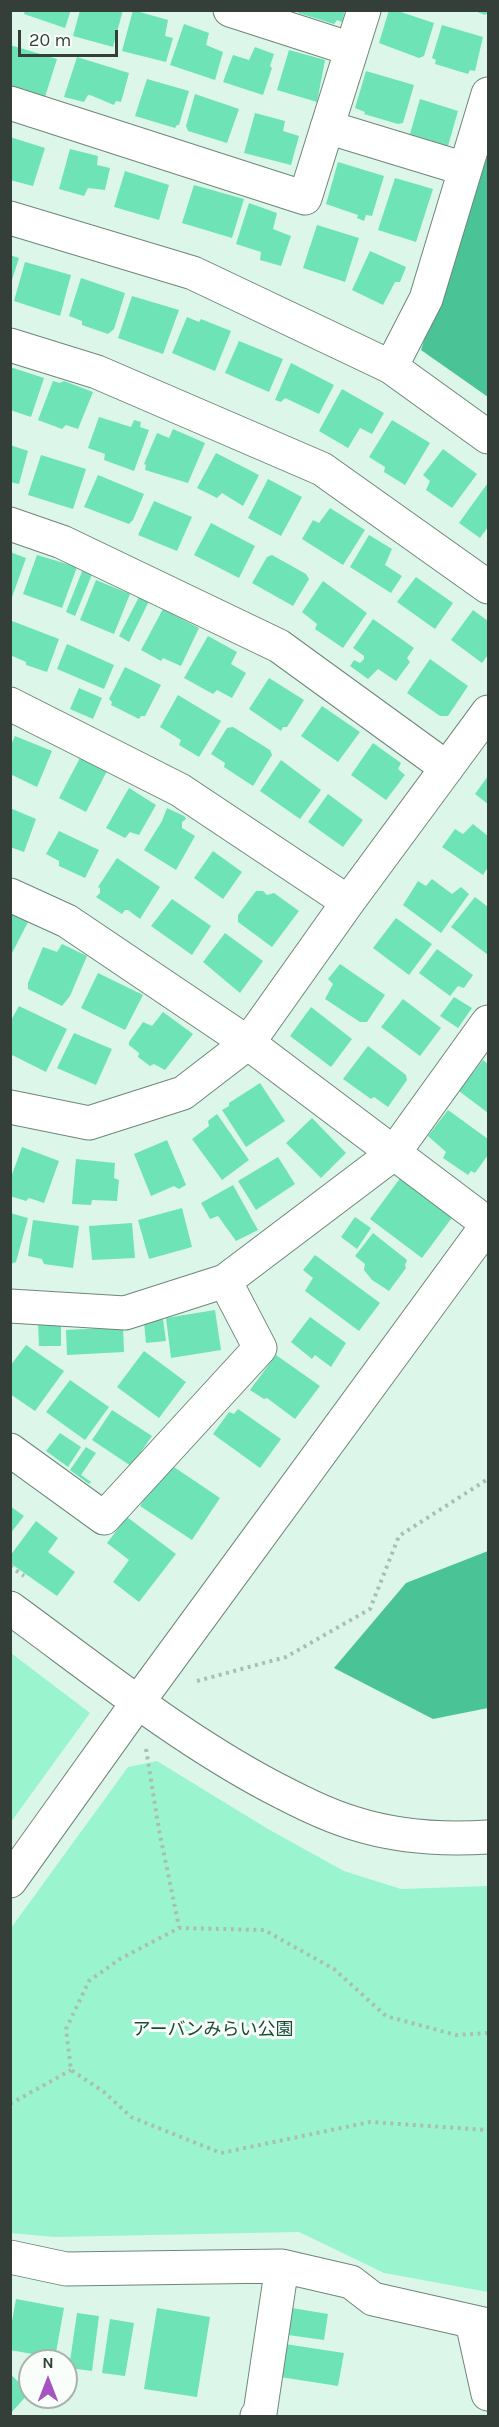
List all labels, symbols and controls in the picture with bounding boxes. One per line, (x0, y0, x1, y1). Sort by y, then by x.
scale bar (21, 18, 122, 56)
text: 20 m (29, 29, 71, 51)
park label: アーバンみらい公園 (133, 2019, 293, 2041)
north arrow (18, 2349, 78, 2409)
text: N (42, 2353, 54, 2372)

